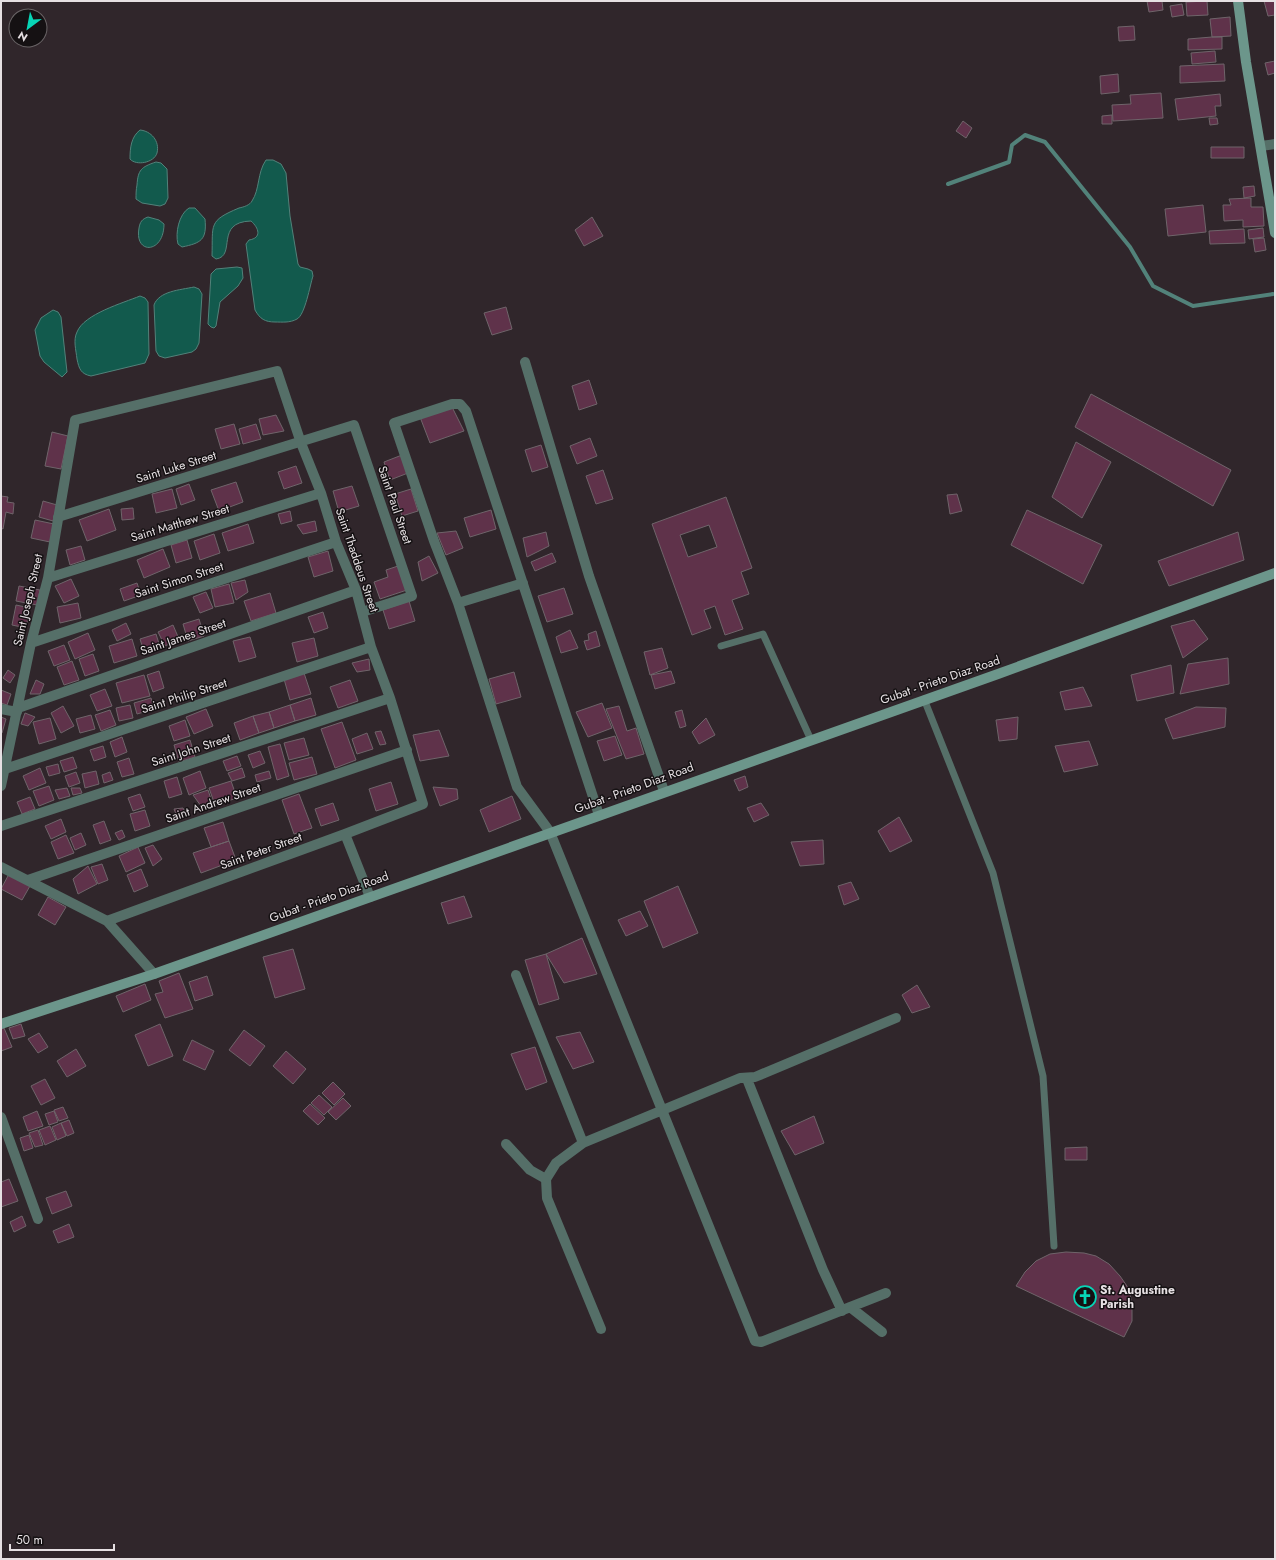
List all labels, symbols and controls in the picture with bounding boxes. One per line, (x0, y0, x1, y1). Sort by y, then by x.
north arrow (8, 8, 48, 48)
text: N (15, 27, 31, 46)
street label: Saint Luke Street (134, 446, 219, 488)
street label: Saint Paul Street (373, 464, 417, 547)
street label: Saint Matthew Street (128, 499, 232, 547)
street label: Saint Thaddeus Street (331, 505, 383, 615)
street label: Saint Joseph Street (9, 552, 47, 648)
street label: Saint Simon Street (132, 557, 226, 603)
street label: Saint James Street (138, 614, 228, 660)
street label: Gubat - Prieto Diaz Road (878, 651, 1002, 709)
street label: Saint Philip Street (139, 674, 229, 718)
street label: Saint John Street (149, 729, 233, 771)
street label: Gubat - Prieto Diaz Road (572, 758, 696, 818)
street label: Saint Andrew Street (163, 778, 263, 828)
street label: Saint Peter Street (217, 828, 305, 874)
street label: Gubat - Prieto Diaz Road (267, 867, 391, 927)
place label: St. Augustine Parish (1100, 1281, 1175, 1313)
church icon: St. Augustine Parish (1072, 1284, 1098, 1310)
scale bar (10, 1526, 114, 1552)
text: 50 m (16, 1531, 43, 1549)

